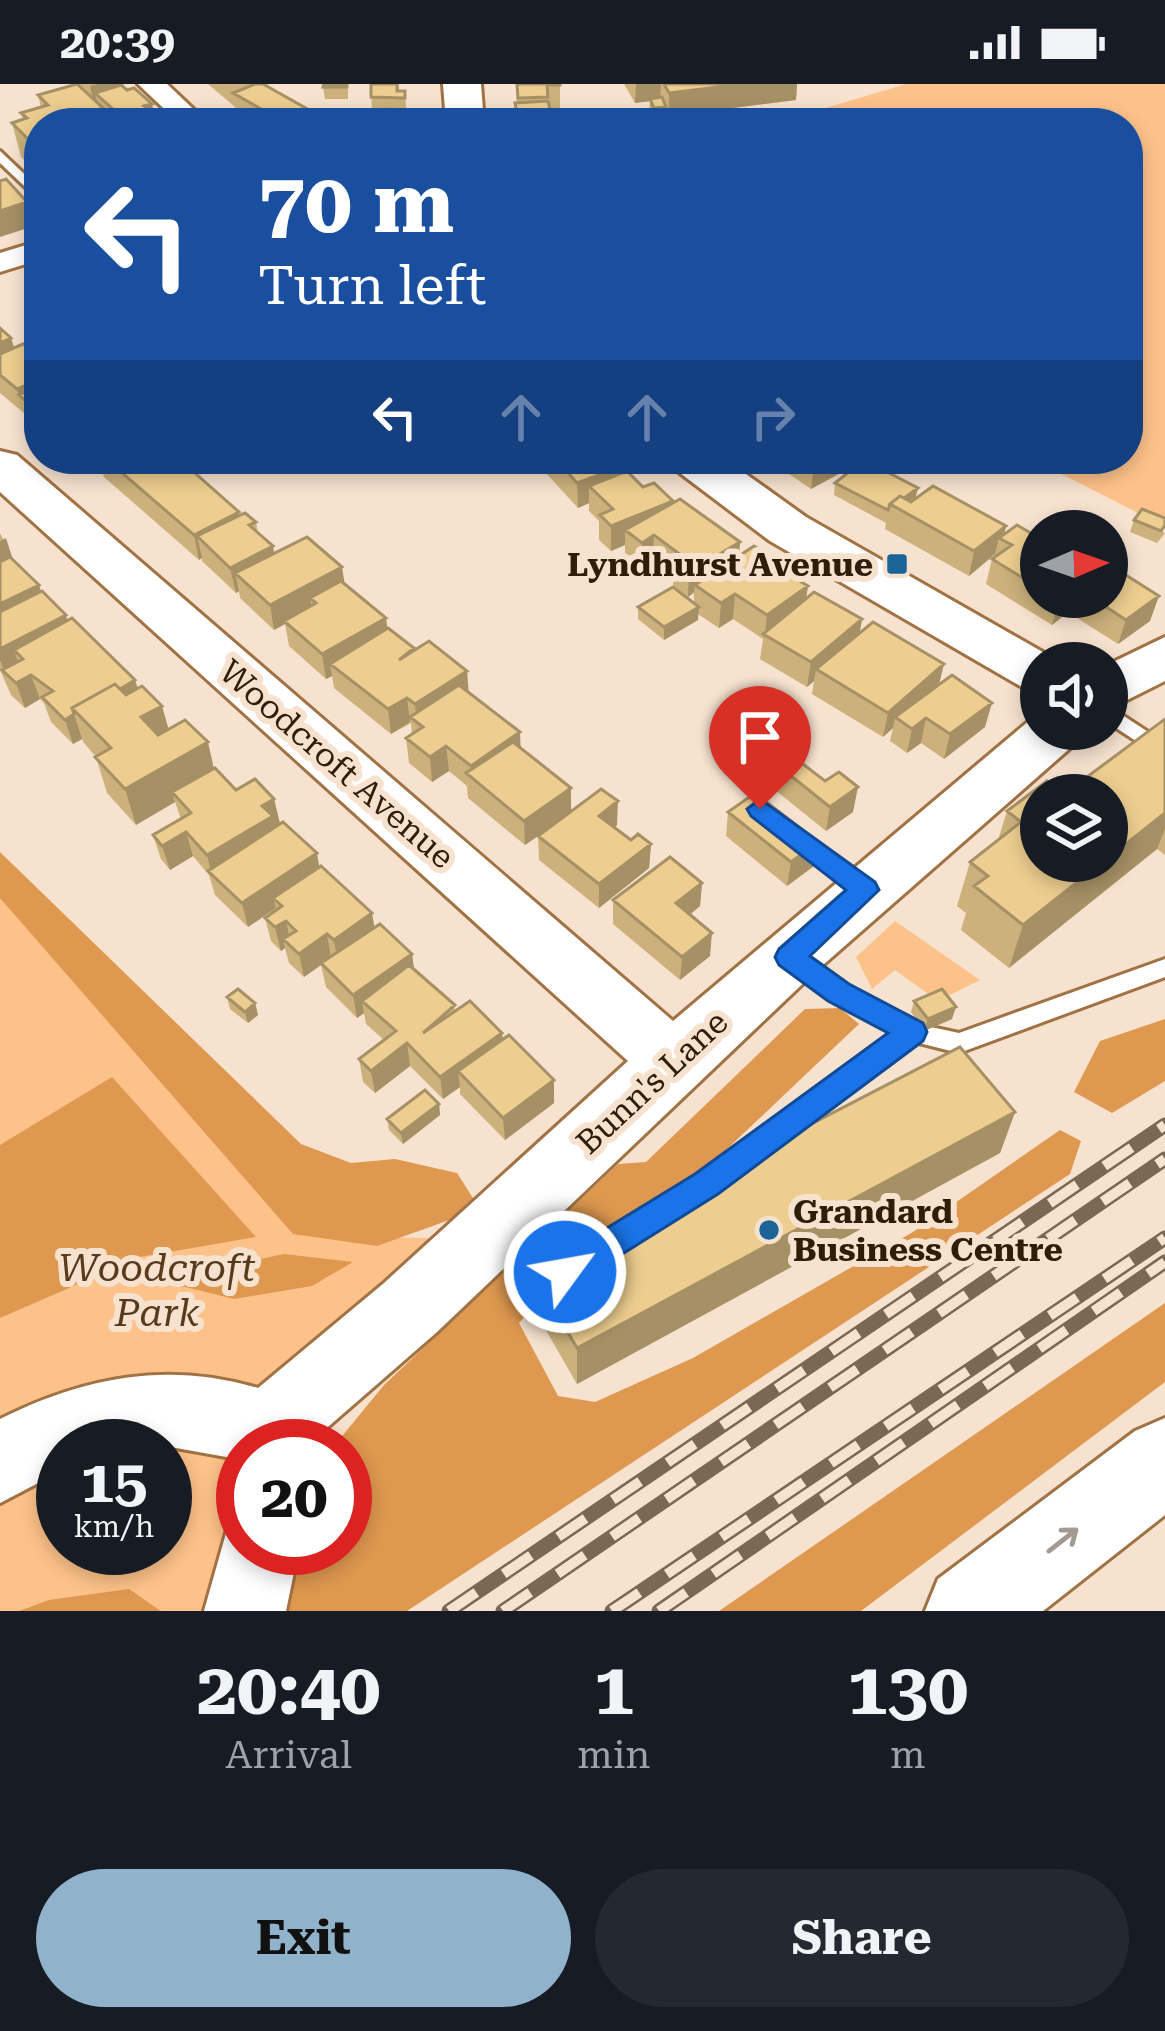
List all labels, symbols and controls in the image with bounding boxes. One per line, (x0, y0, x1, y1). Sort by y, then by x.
text: 20:39 (60, 16, 175, 69)
text: 70 m (258, 154, 454, 252)
icon: left (60, 156, 216, 312)
text: Turn left (258, 254, 486, 317)
icon: left (362, 384, 428, 450)
icon: ahead (488, 384, 554, 450)
icon: ahead (614, 384, 680, 450)
icon: right (740, 384, 806, 450)
north arrow (1020, 510, 1128, 618)
map controls (1020, 510, 1128, 882)
place label: Lyndhurst Avenue (567, 545, 873, 584)
marker: Lyndhurst Avenue (884, 551, 910, 577)
button: sound (1020, 642, 1128, 750)
street label: Woodcroft Avenue (212, 652, 462, 876)
pin (709, 686, 811, 809)
icon: arrive (727, 704, 793, 770)
button: layers (1020, 774, 1128, 882)
street label: Bunn's Lane (568, 1002, 736, 1162)
place label: Grandard Business Centre (793, 1192, 1063, 1269)
position arrow (502, 1209, 628, 1335)
marker: Grandard Business Centre (756, 1217, 782, 1243)
park label: Woodcroft Park (59, 1245, 256, 1336)
speed limit sign: 20 (216, 1419, 372, 1575)
text: 15 (80, 1446, 148, 1517)
text: km/h (74, 1509, 154, 1544)
one-way arrow (1046, 1527, 1078, 1553)
text: 20:40 (197, 1647, 381, 1732)
text: 1 (594, 1647, 634, 1732)
text: 130 (847, 1647, 968, 1732)
text: Arrival (225, 1732, 352, 1778)
text: min (577, 1732, 651, 1778)
text: m (890, 1732, 926, 1778)
button: Exit (36, 1869, 571, 2007)
button: Share (595, 1869, 1129, 2007)

